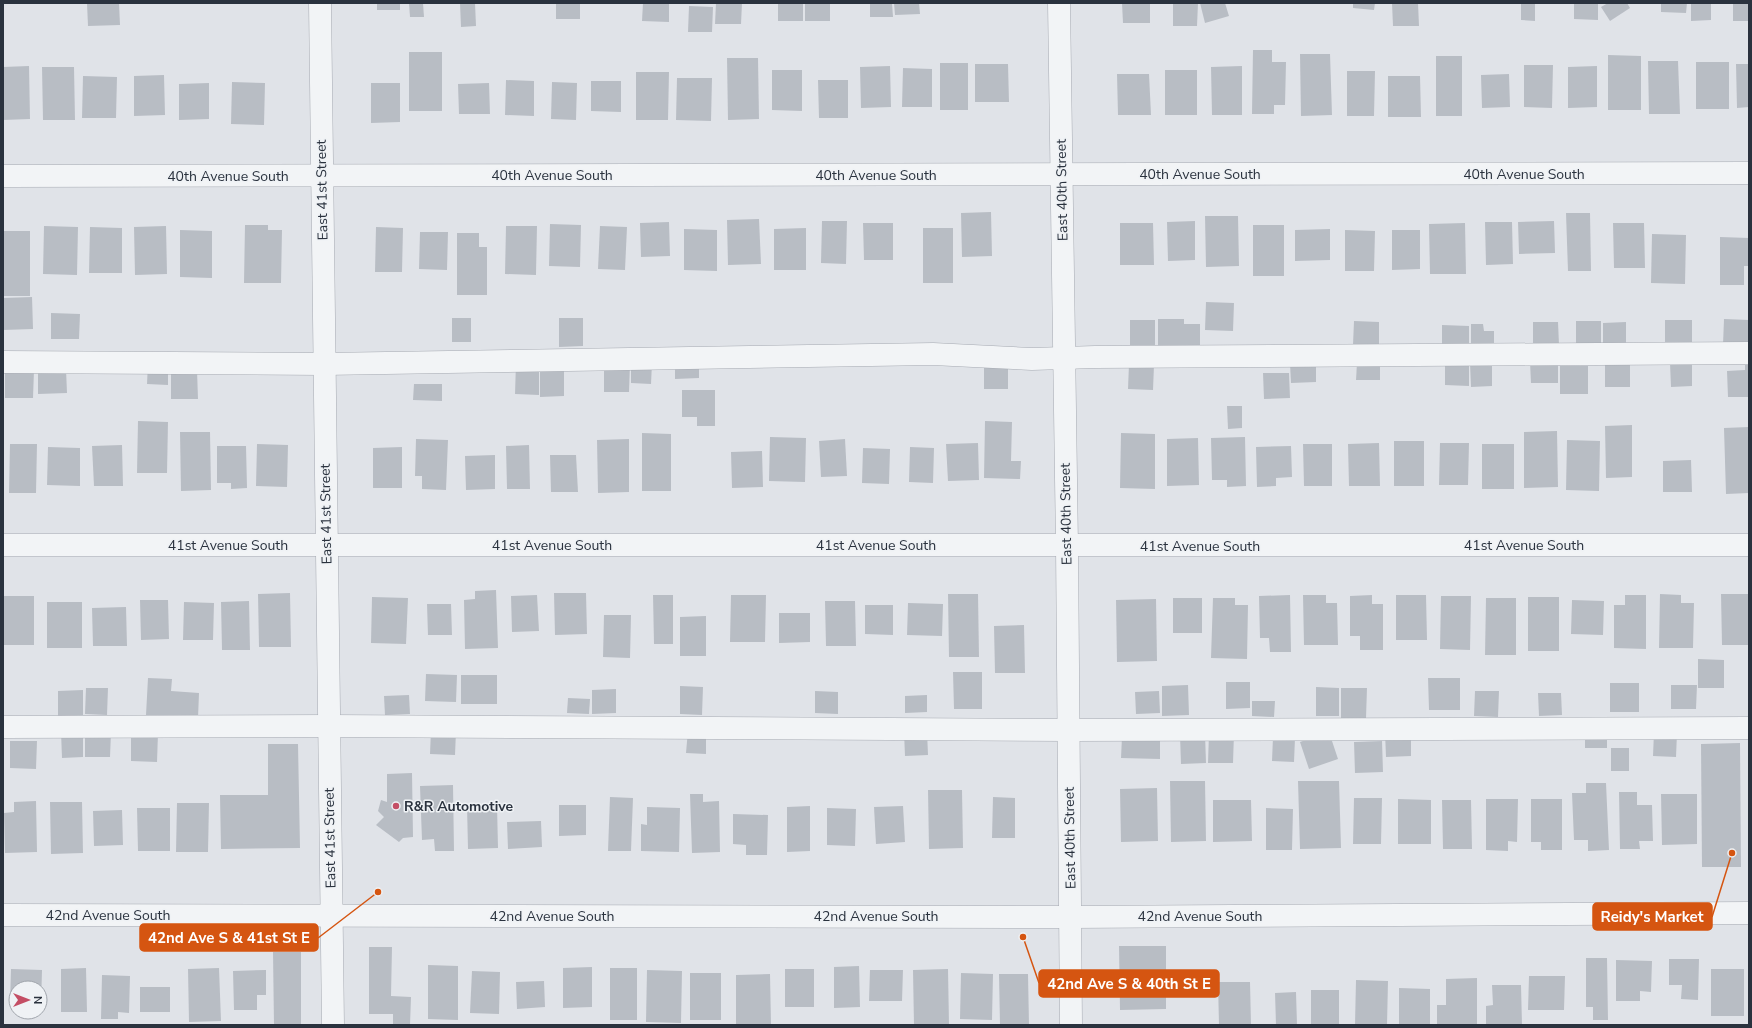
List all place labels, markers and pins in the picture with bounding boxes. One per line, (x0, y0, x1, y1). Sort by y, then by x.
place label: R&R Automotive (404, 797, 513, 816)
marker: R&R Automotive (391, 801, 401, 811)
callout: Reidy's Market (1593, 903, 1712, 930)
callout: 42nd Ave S & 41st St E (140, 924, 318, 951)
callout: 42nd Ave S & 40th St E (1039, 970, 1219, 997)

